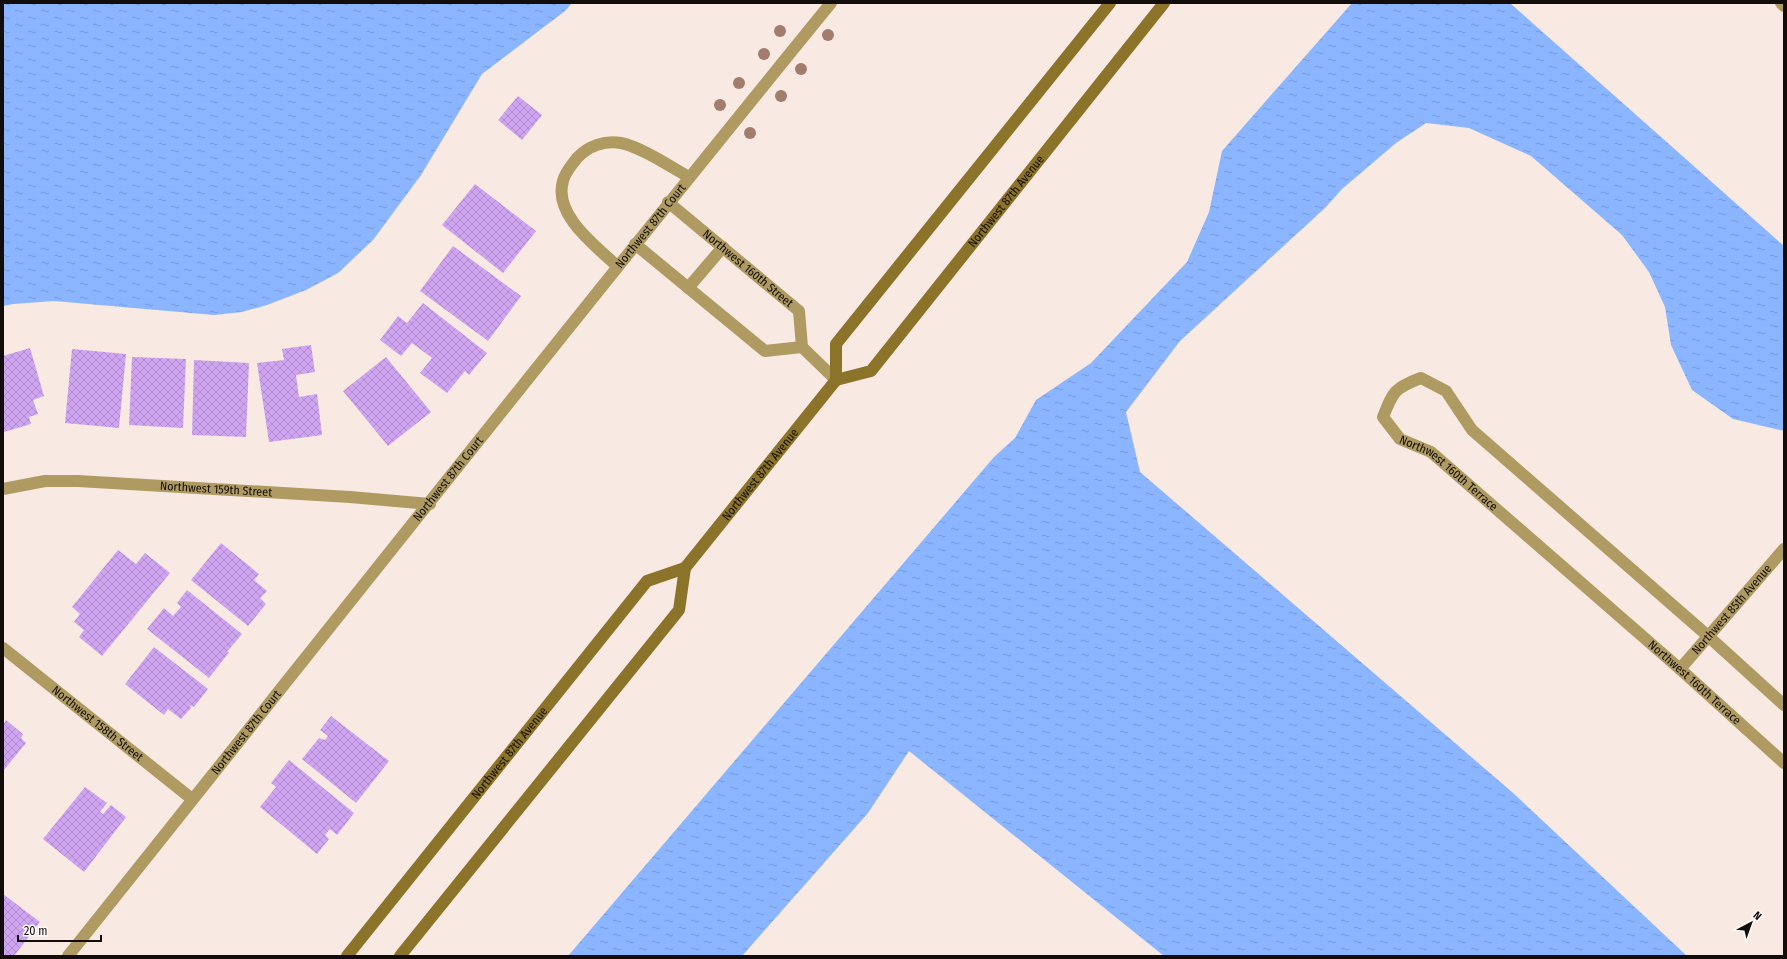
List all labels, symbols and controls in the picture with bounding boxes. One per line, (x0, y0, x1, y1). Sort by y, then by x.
street label: Northwest 87th Avenue (965, 152, 1047, 250)
street label: Northwest 87th Court (612, 181, 689, 271)
street label: Northwest 160th Street (700, 227, 796, 310)
street label: Northwest 87th Avenue (719, 426, 801, 523)
street label: Northwest 160th Terrace (1397, 433, 1500, 514)
street label: Northwest 87th Court (410, 434, 486, 524)
street label: Northwest 159th Street (160, 479, 273, 499)
street label: Northwest 85th Avenue (1689, 561, 1775, 657)
street label: Northwest 160th Terrace (1645, 638, 1744, 728)
street label: Northwest 158th Street (49, 683, 146, 764)
street label: Northwest 87th Court (208, 687, 284, 777)
street label: Northwest 87th Avenue (468, 704, 550, 802)
north arrow (1731, 903, 1771, 943)
text: N (1750, 909, 1764, 923)
scale bar (18, 917, 101, 943)
text: 20 m (24, 924, 48, 938)

